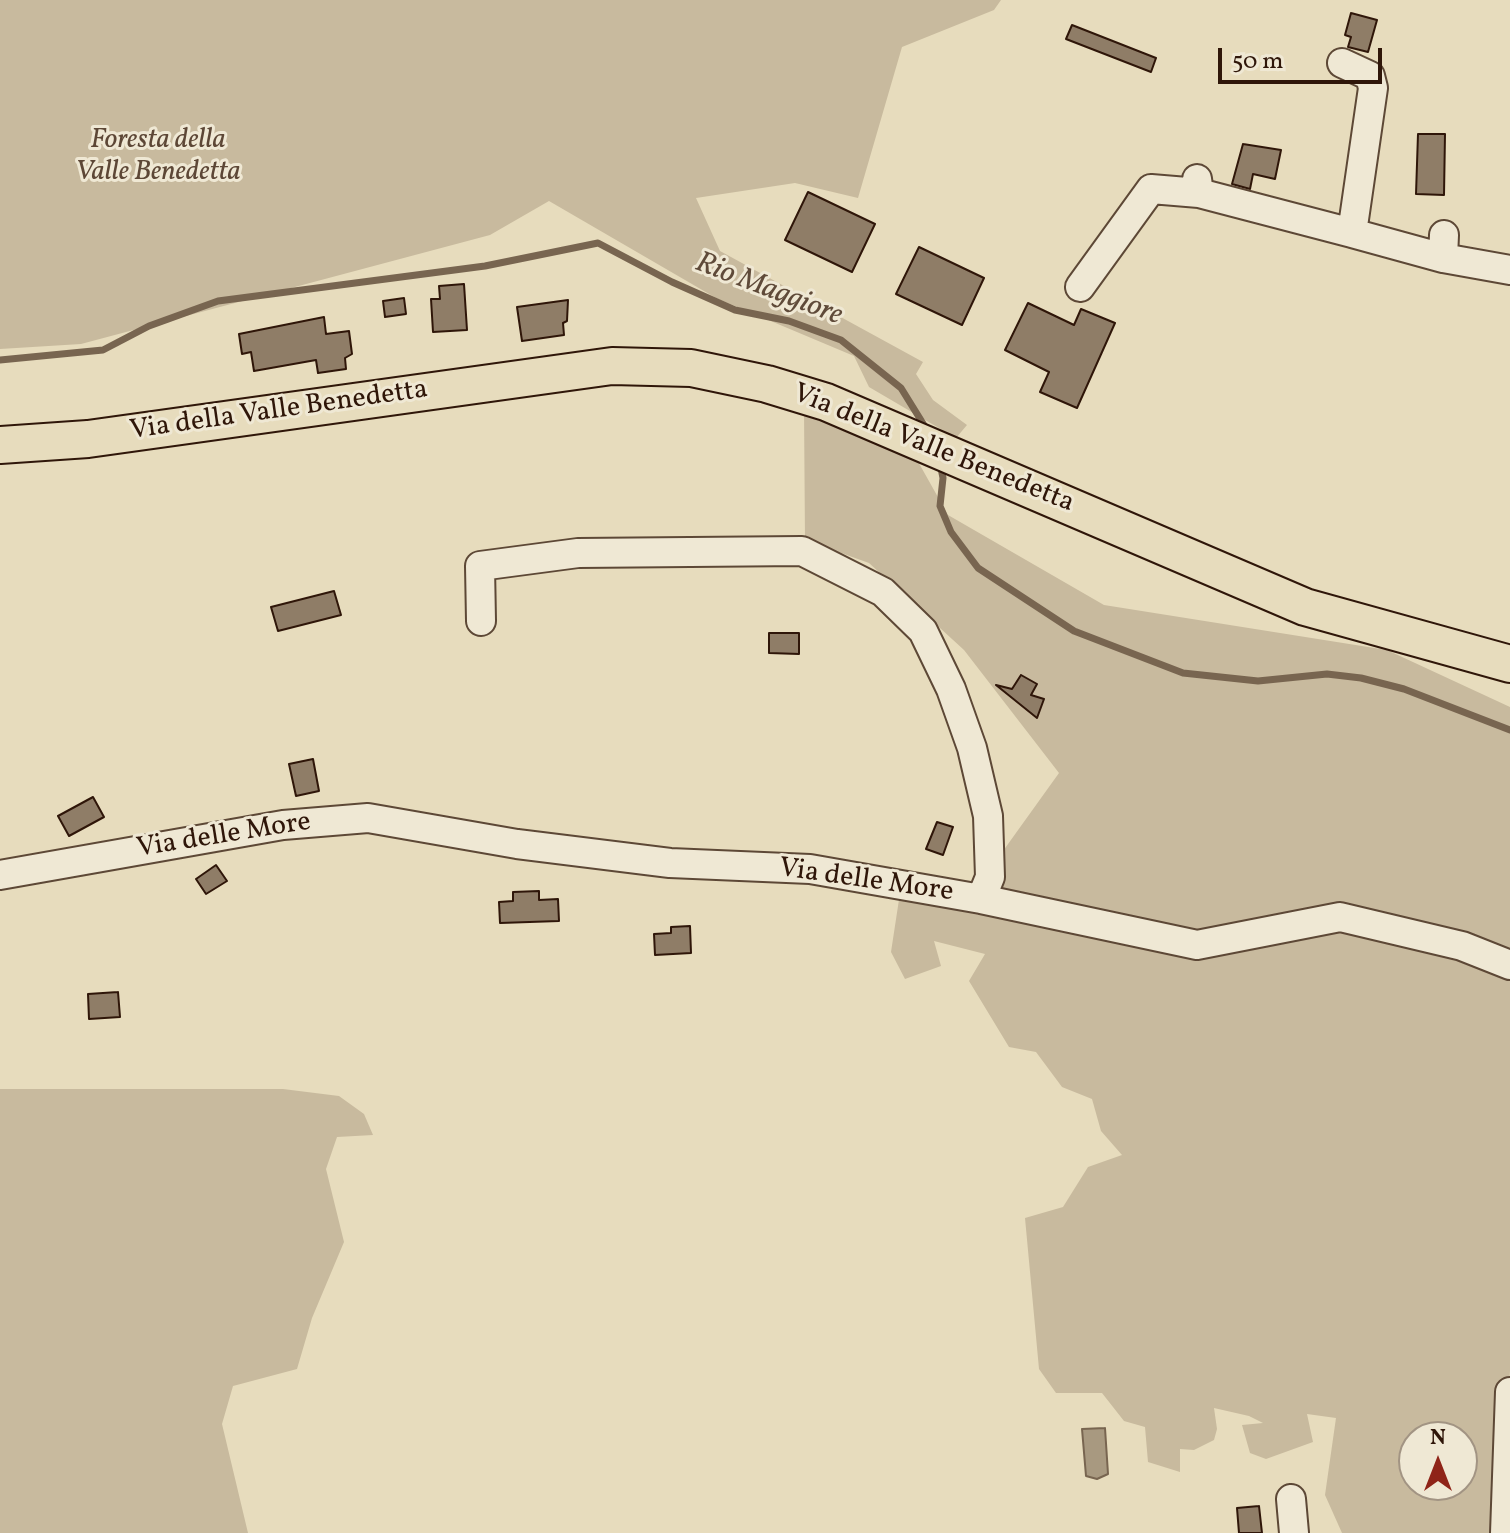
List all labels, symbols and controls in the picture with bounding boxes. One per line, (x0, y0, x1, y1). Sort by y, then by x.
scale bar (1222, 32, 1386, 82)
text: 50 m (1232, 45, 1284, 79)
park label: Foresta della Valle Benedetta (75, 125, 241, 191)
water label: Rio Maggiore (689, 247, 847, 335)
street label: Via della Valle Benedetta (128, 374, 430, 450)
street label: Via della Valle Benedetta (787, 378, 1079, 522)
street label: Via delle More (135, 807, 313, 867)
street label: Via delle More (777, 853, 955, 911)
north arrow (1398, 1421, 1478, 1501)
text: N (1430, 1423, 1446, 1454)

